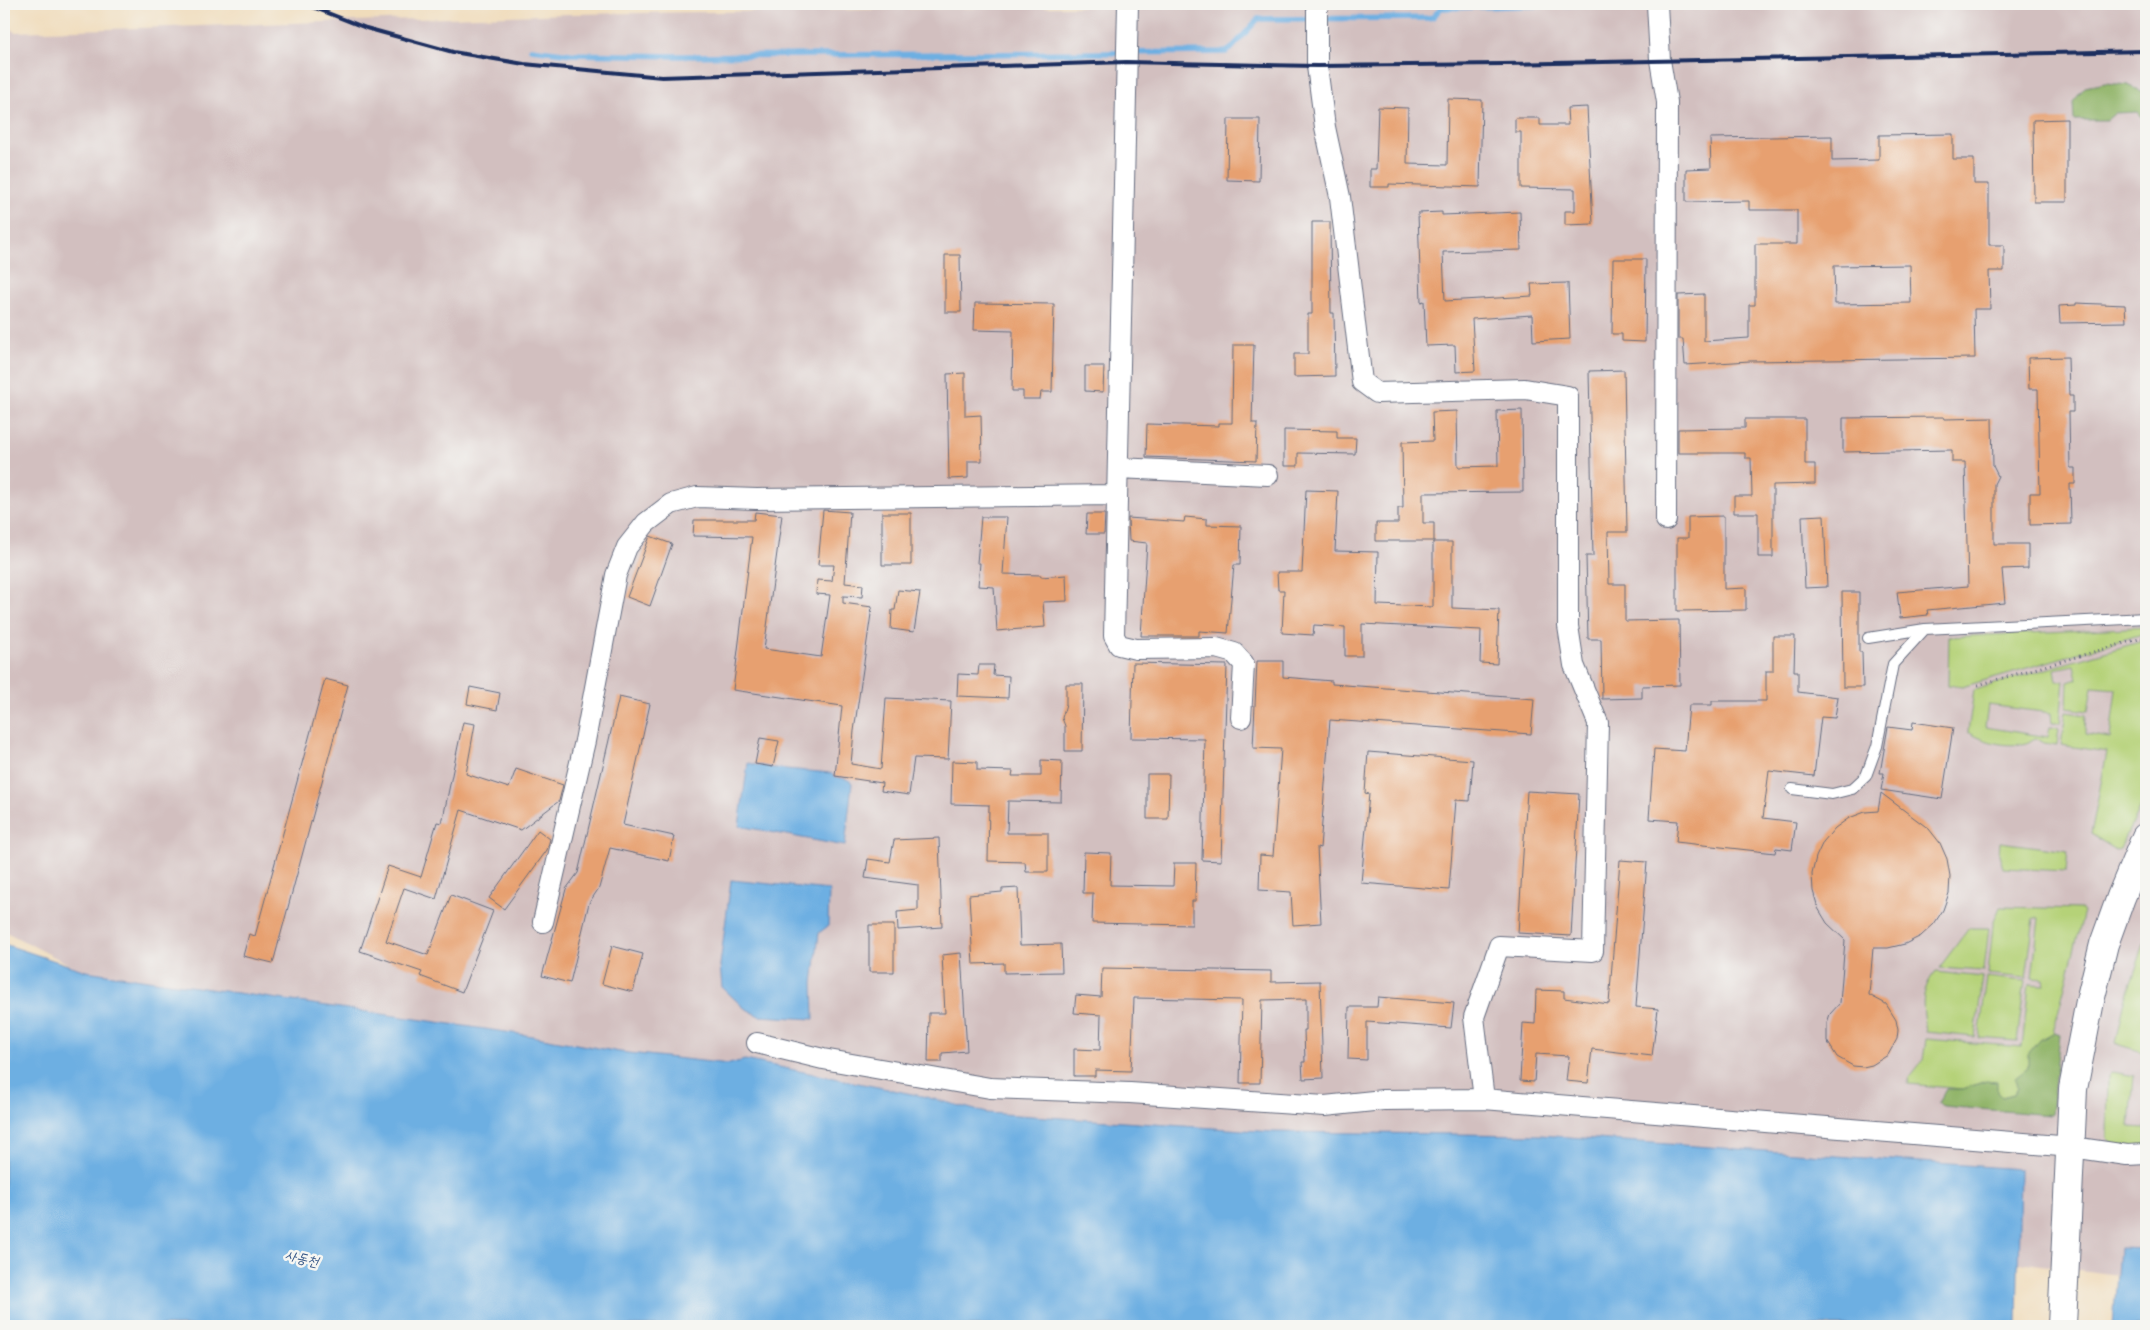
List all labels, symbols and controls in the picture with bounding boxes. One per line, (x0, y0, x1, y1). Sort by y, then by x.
water label: 사동천 (284, 1245, 322, 1271)

